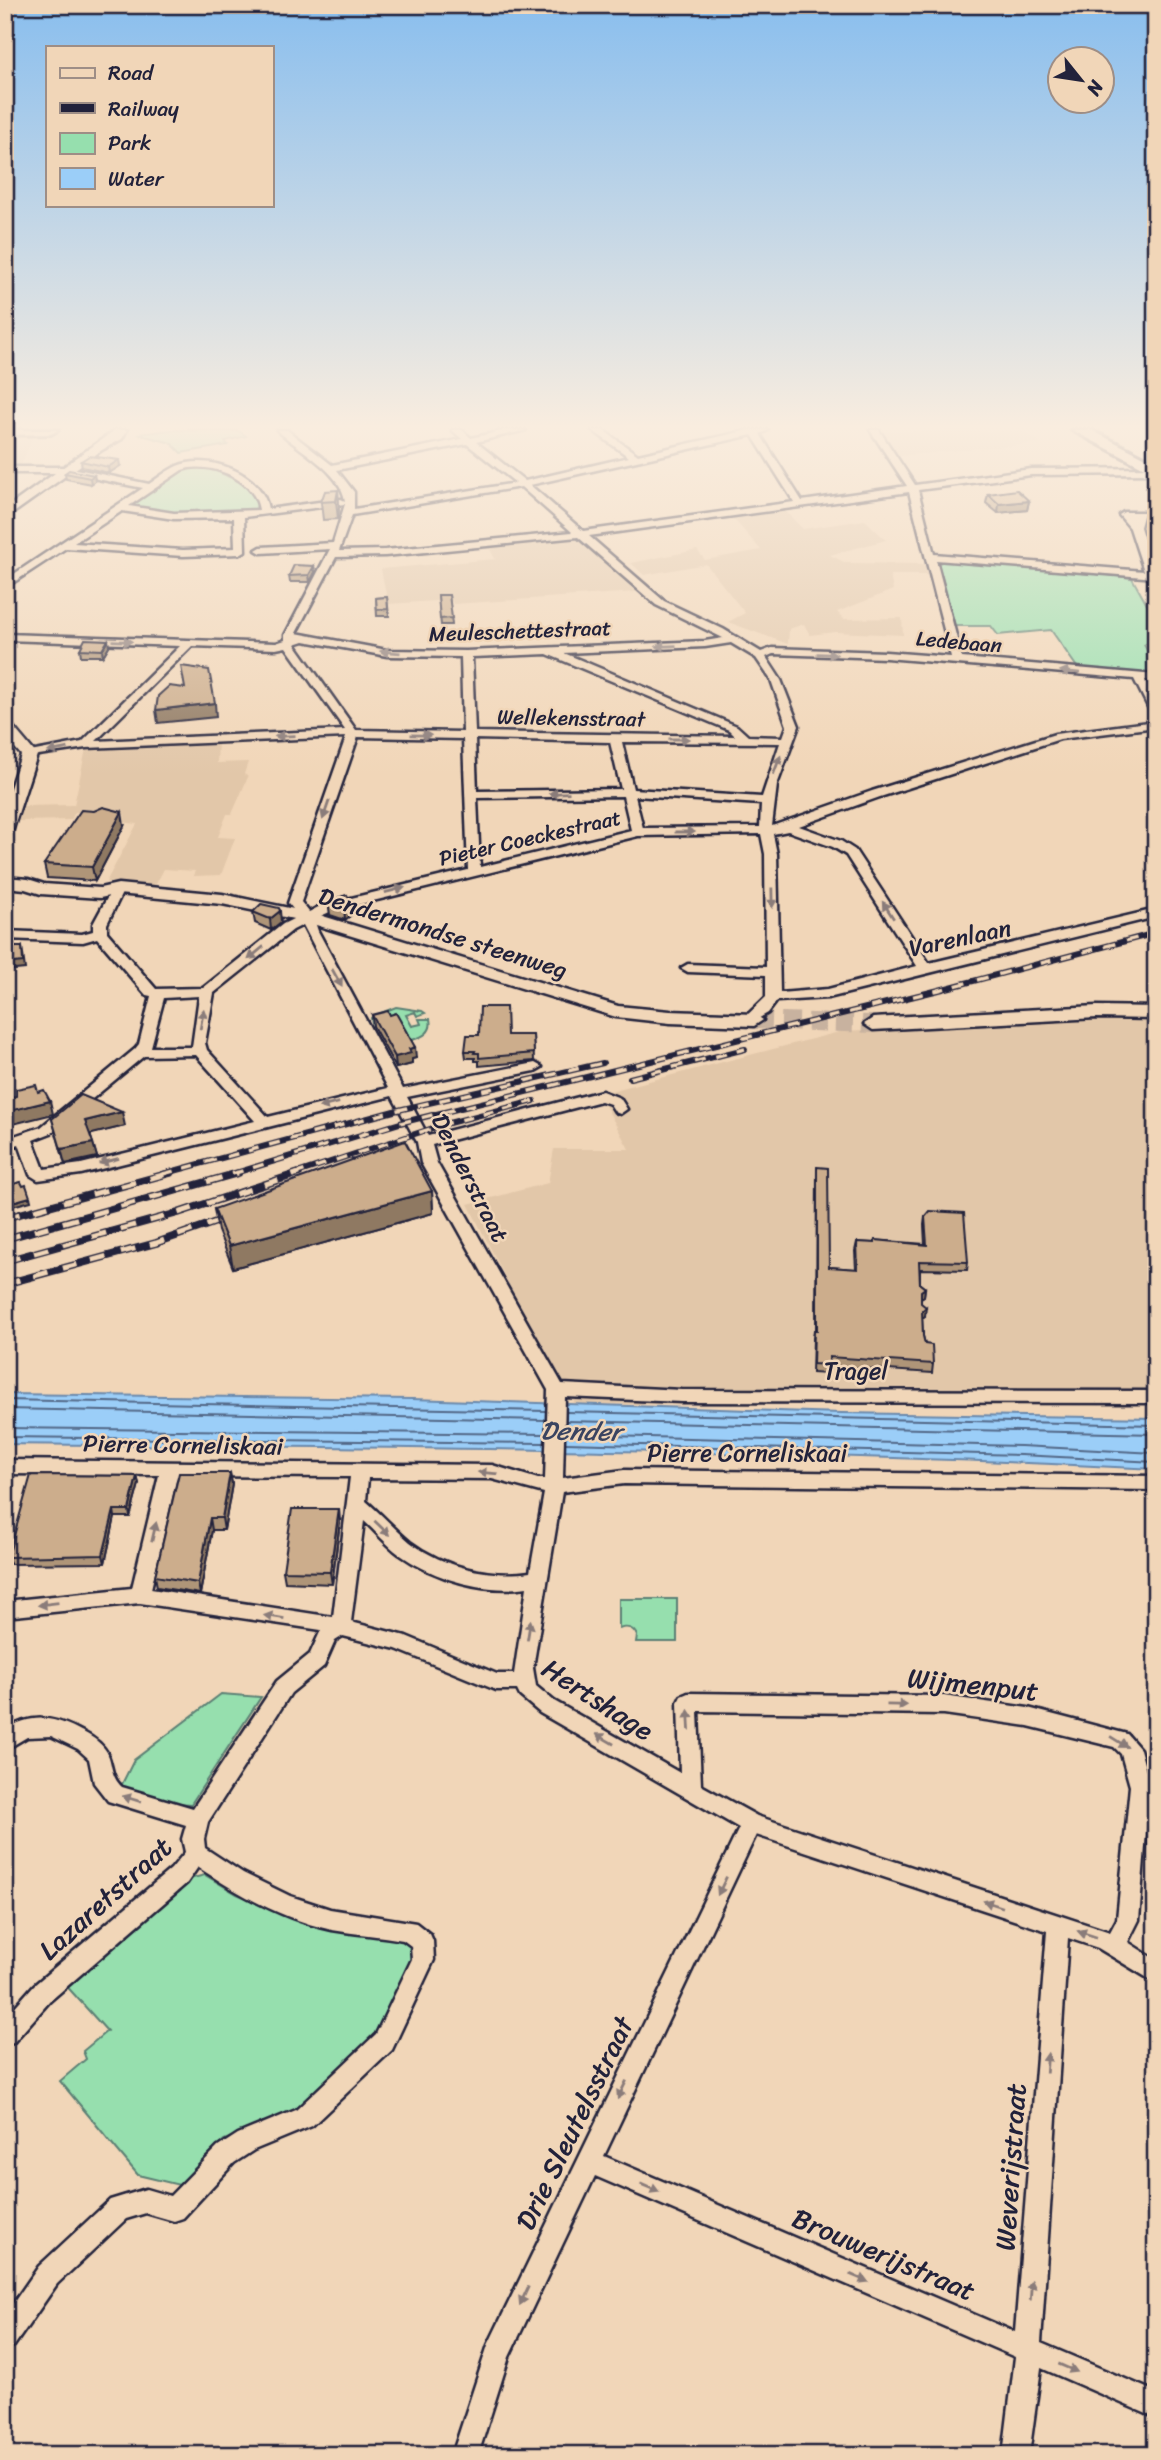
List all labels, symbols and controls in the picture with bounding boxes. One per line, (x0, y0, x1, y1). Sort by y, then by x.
legend (46, 46, 273, 206)
north arrow (1046, 46, 1116, 116)
text: Road (108, 54, 155, 92)
text: N (1077, 73, 1113, 103)
text: Railway (108, 90, 179, 128)
text: Park (108, 124, 151, 162)
text: Water (108, 160, 165, 198)
street label: Meuleschettestraat (428, 609, 612, 653)
street label: Ledebaan (914, 619, 1004, 665)
one-way arrow (112, 636, 134, 647)
one-way arrow (655, 640, 677, 651)
one-way arrow (379, 646, 401, 657)
one-way arrow (816, 648, 838, 659)
one-way arrow (1059, 667, 1081, 678)
street label: Wellekensstraat (497, 698, 647, 738)
one-way arrow (411, 729, 433, 740)
one-way arrow (274, 731, 296, 742)
one-way arrow (669, 733, 691, 745)
one-way arrow (47, 744, 69, 755)
one-way arrow (772, 754, 783, 775)
one-way arrow (548, 787, 570, 798)
street label: Pieter Coeckestraat (435, 799, 625, 877)
one-way arrow (320, 800, 331, 821)
one-way arrow (674, 826, 696, 838)
street label: Dendermondse steenweg (313, 875, 573, 991)
one-way arrow (385, 884, 407, 895)
one-way arrow (766, 888, 777, 910)
one-way arrow (882, 901, 895, 920)
street label: Varenlaan (905, 907, 1015, 969)
one-way arrow (248, 945, 265, 960)
one-way arrow (331, 968, 343, 987)
one-way arrow (197, 1008, 208, 1030)
one-way arrow (318, 1100, 340, 1111)
street label: Denderstraat (419, 1106, 521, 1250)
one-way arrow (98, 1156, 120, 1167)
street label: Tragel (824, 1350, 889, 1392)
water label: Dender (540, 1407, 626, 1455)
street label: Pierre Corneliskaai (83, 1422, 284, 1468)
street label: Pierre Corneliskaai (647, 1432, 847, 1474)
one-way arrow (477, 1467, 499, 1478)
one-way arrow (373, 1520, 390, 1536)
one-way arrow (149, 1521, 160, 1543)
one-way arrow (37, 1599, 59, 1610)
one-way arrow (263, 1611, 285, 1622)
one-way arrow (524, 1618, 535, 1640)
street label: Hertshage (532, 1645, 664, 1754)
street label: Wijmenput (905, 1653, 1041, 1716)
one-way arrow (886, 1699, 908, 1711)
one-way arrow (683, 1709, 694, 1731)
one-way arrow (595, 1733, 614, 1745)
one-way arrow (1109, 1735, 1129, 1748)
one-way arrow (122, 1794, 143, 1804)
street label: Lazaretstraat (27, 1824, 184, 1973)
one-way arrow (716, 1876, 727, 1896)
one-way arrow (982, 1898, 1003, 1909)
one-way arrow (1076, 1929, 1097, 1939)
street label: Drie Sleutelsstraat (501, 2006, 648, 2239)
one-way arrow (1042, 2051, 1053, 2073)
one-way arrow (616, 2080, 628, 2100)
street label: Weverijstraat (980, 2082, 1041, 2252)
one-way arrow (640, 2183, 661, 2194)
street label: Brouwerijstraat (784, 2194, 983, 2315)
one-way arrow (849, 2273, 870, 2284)
one-way arrow (1026, 2278, 1037, 2300)
one-way arrow (518, 2285, 529, 2306)
one-way arrow (1058, 2363, 1079, 2374)

